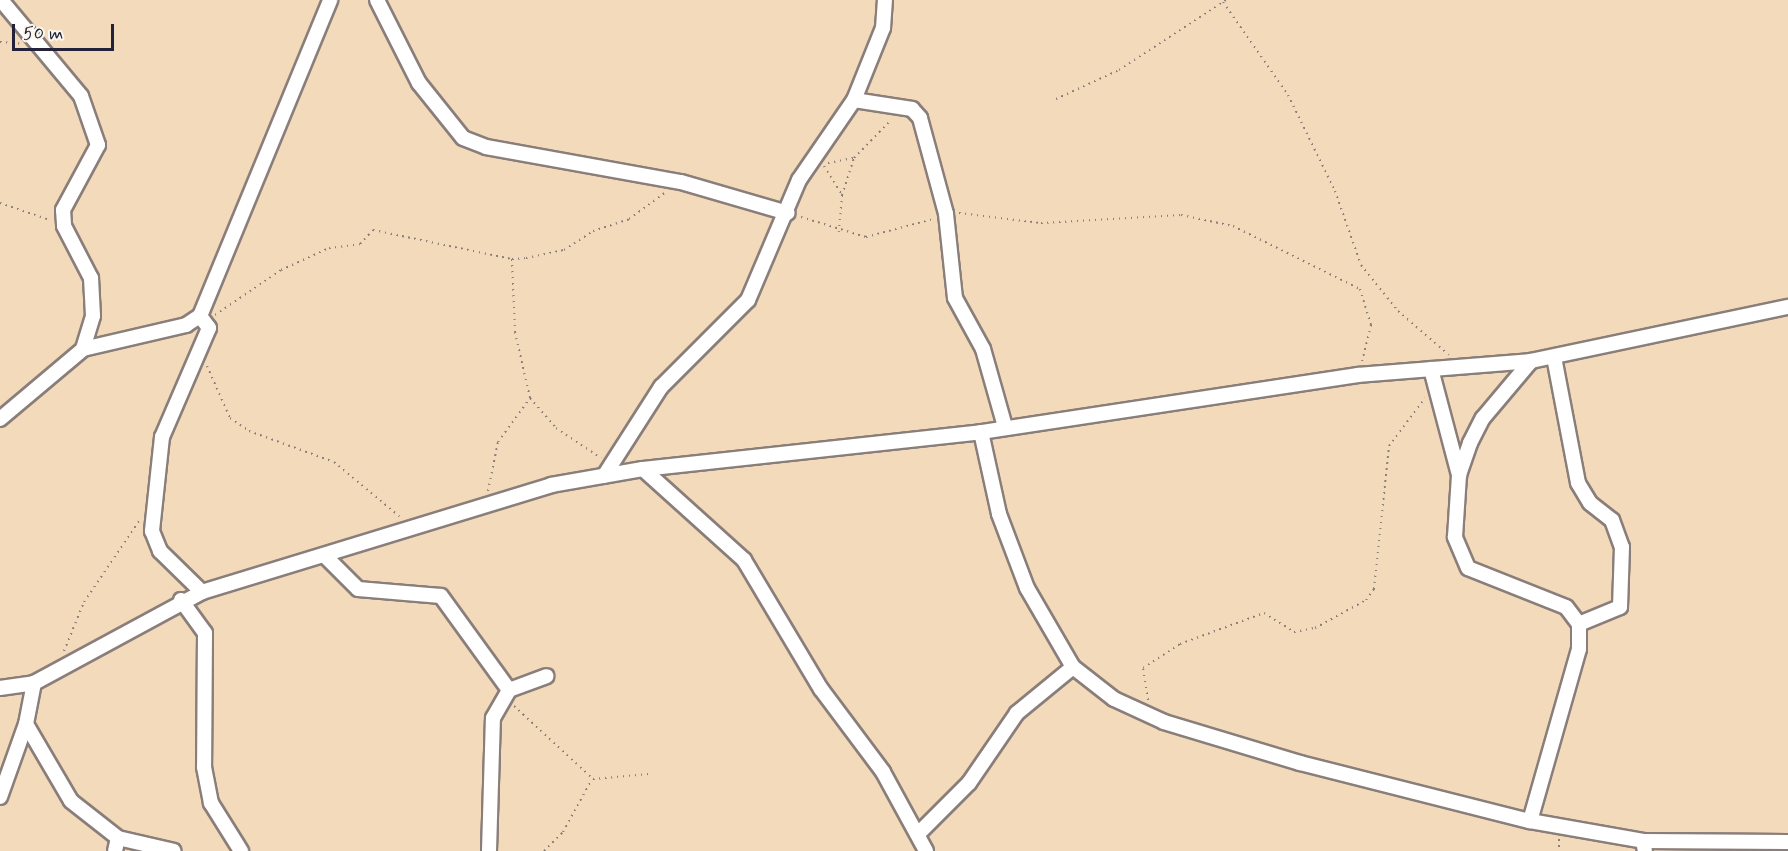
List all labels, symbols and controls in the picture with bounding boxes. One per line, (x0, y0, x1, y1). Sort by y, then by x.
scale bar (15, 12, 117, 50)
text: 50 m (23, 22, 63, 46)

